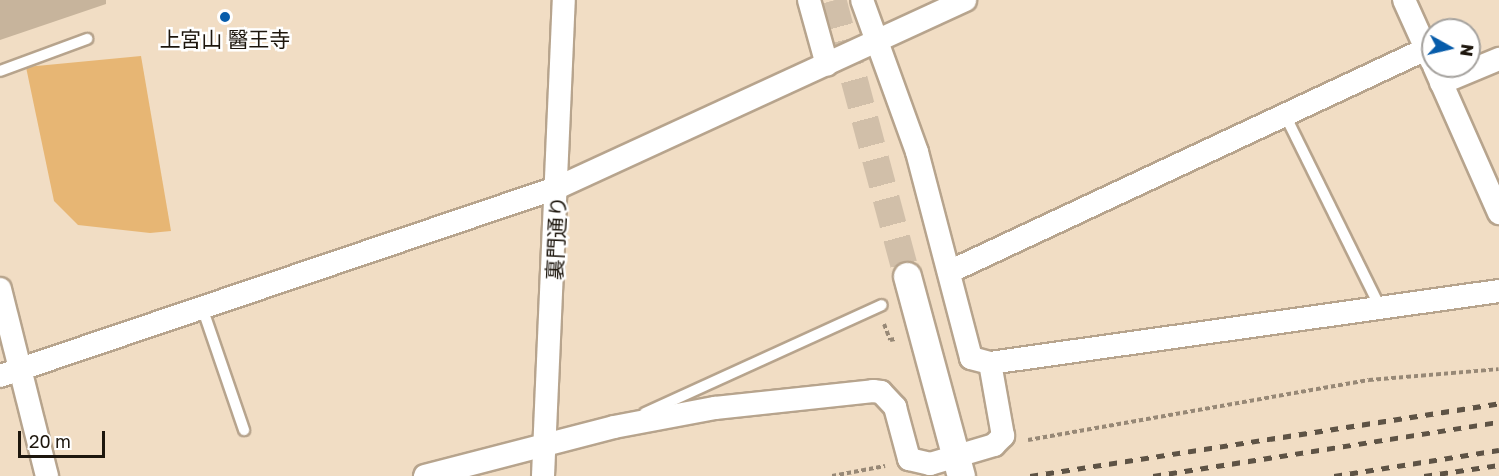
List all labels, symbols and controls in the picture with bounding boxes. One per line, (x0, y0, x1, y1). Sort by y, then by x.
marker: 上宮山 醫王寺 (218, 10, 232, 24)
north arrow (1421, 18, 1481, 78)
place label: 上宮山 醫王寺 (159, 26, 291, 52)
text: N (1456, 43, 1478, 58)
street label: 裏門通り (541, 195, 571, 281)
scale bar (21, 419, 108, 457)
text: 20 m (29, 430, 71, 452)

